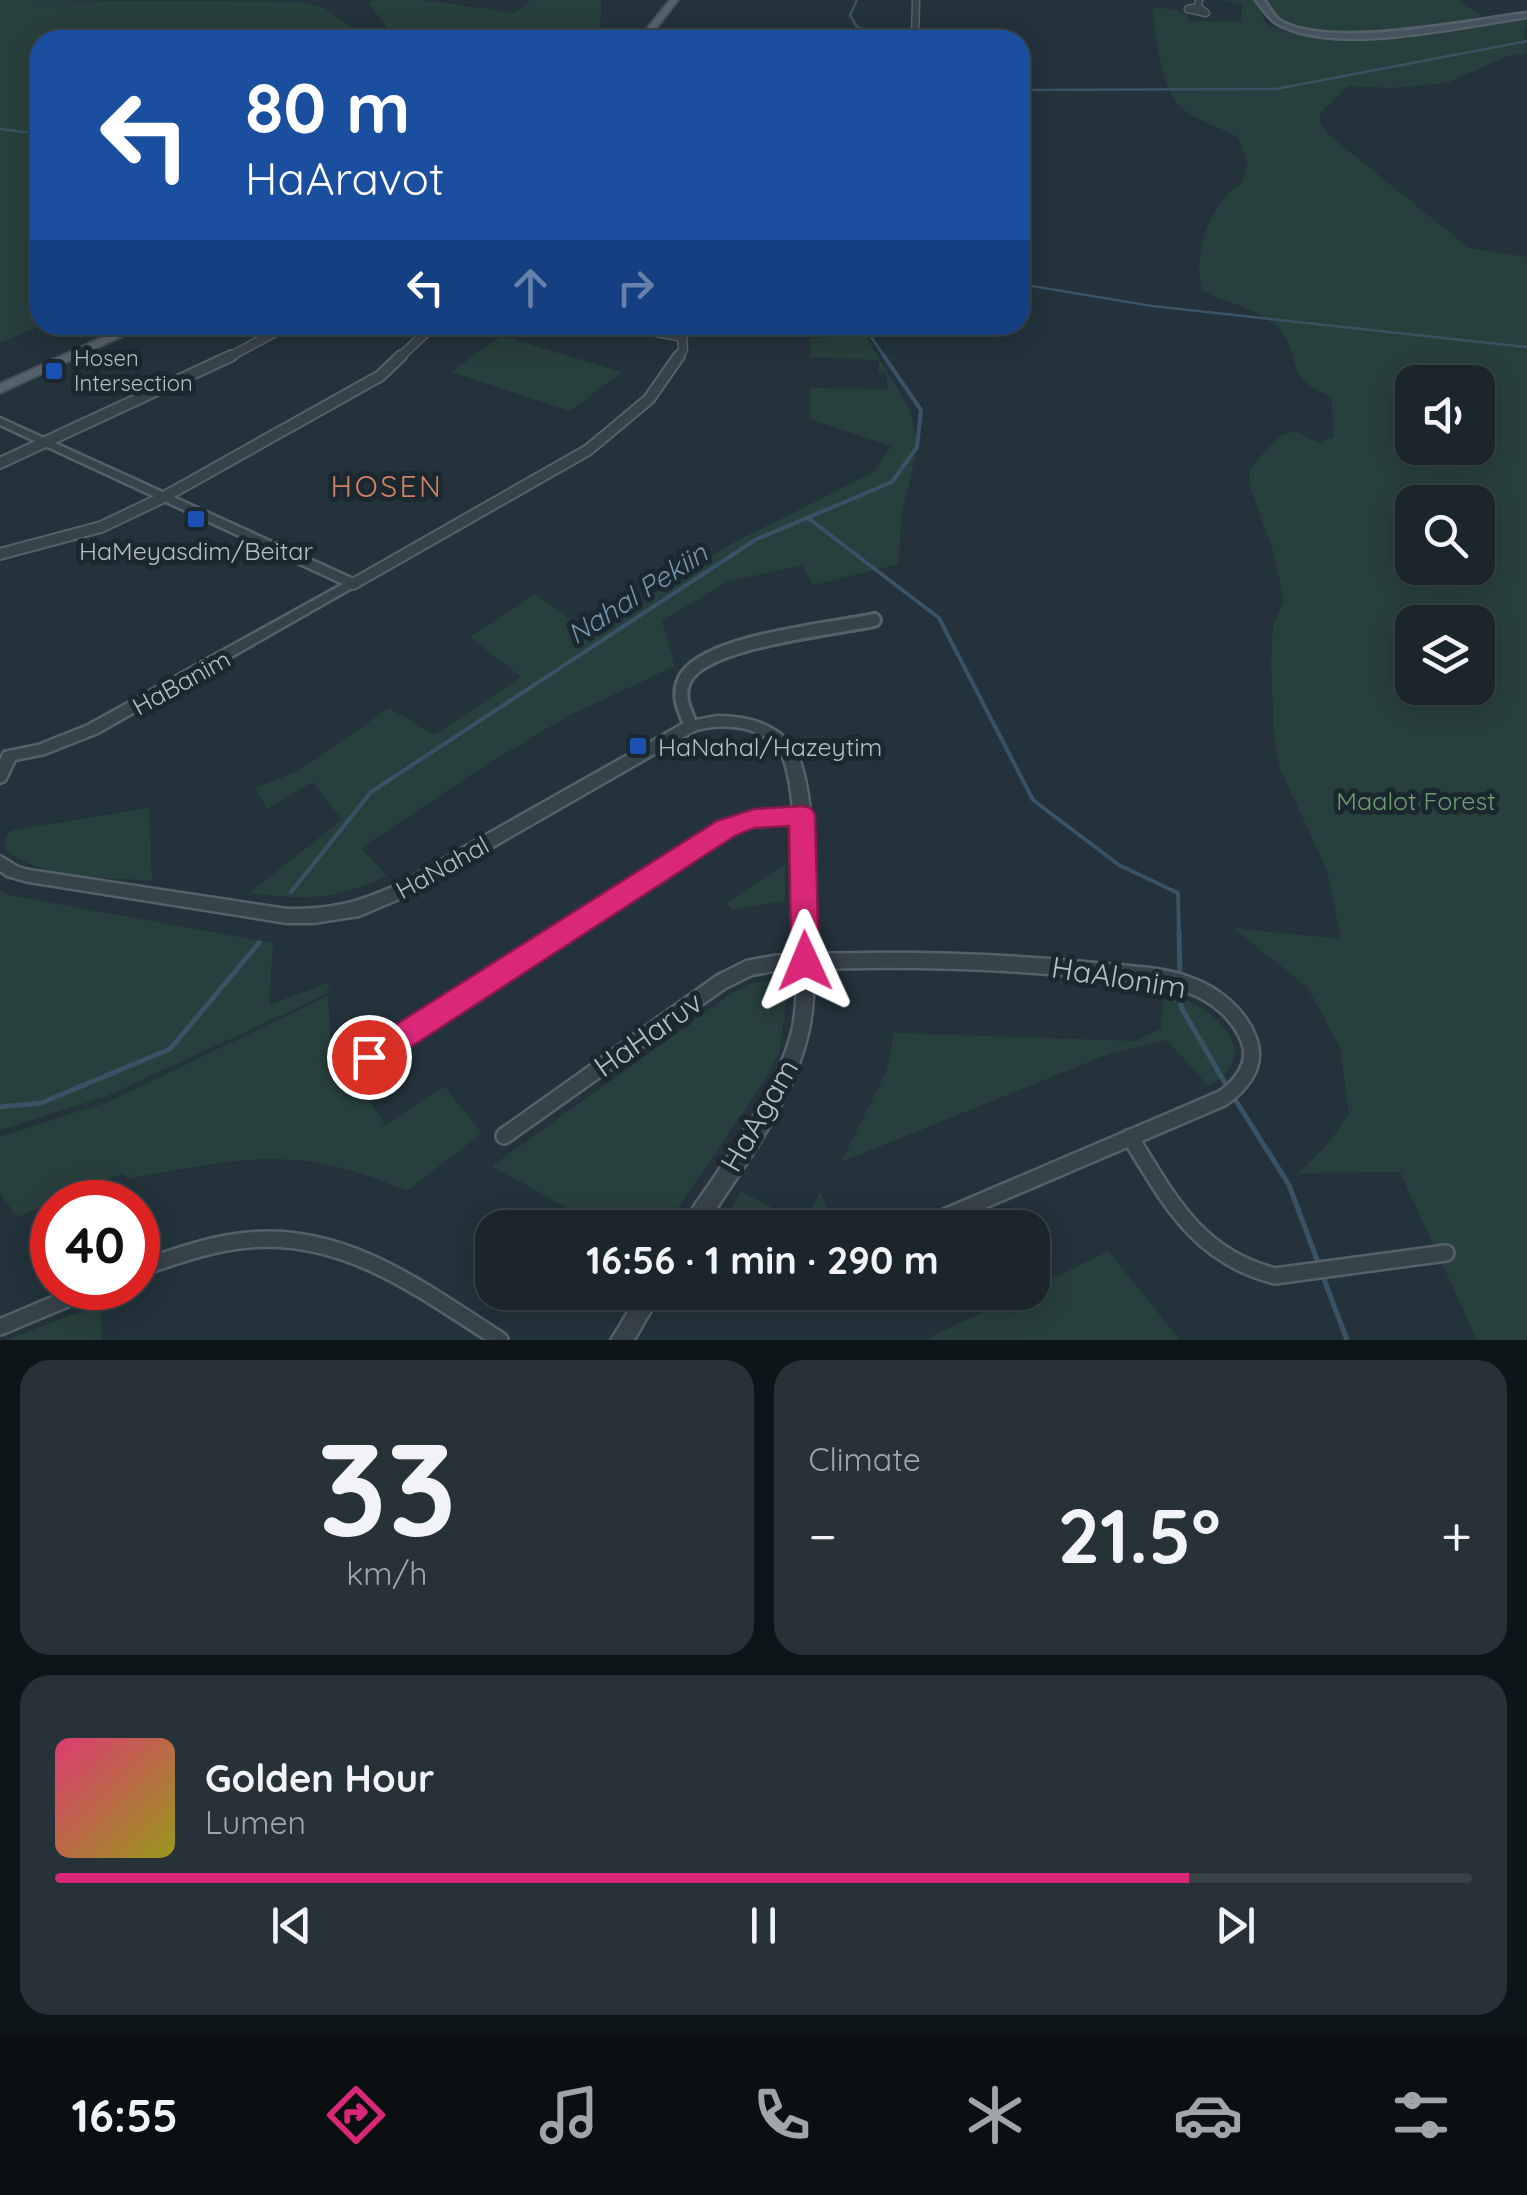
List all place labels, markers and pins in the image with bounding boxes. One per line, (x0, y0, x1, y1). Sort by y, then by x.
place label: Hosen Intersection (74, 344, 193, 397)
marker: Hosen Intersection (43, 360, 65, 382)
marker: HaMeyasdim/Beitar (185, 508, 207, 530)
place label: HaMeyasdim/Beitar (79, 535, 313, 566)
place label: HaNahal/Hazeytim (658, 731, 882, 762)
marker: HaNahal/Hazeytim (627, 735, 649, 757)
pin (327, 1015, 412, 1100)

